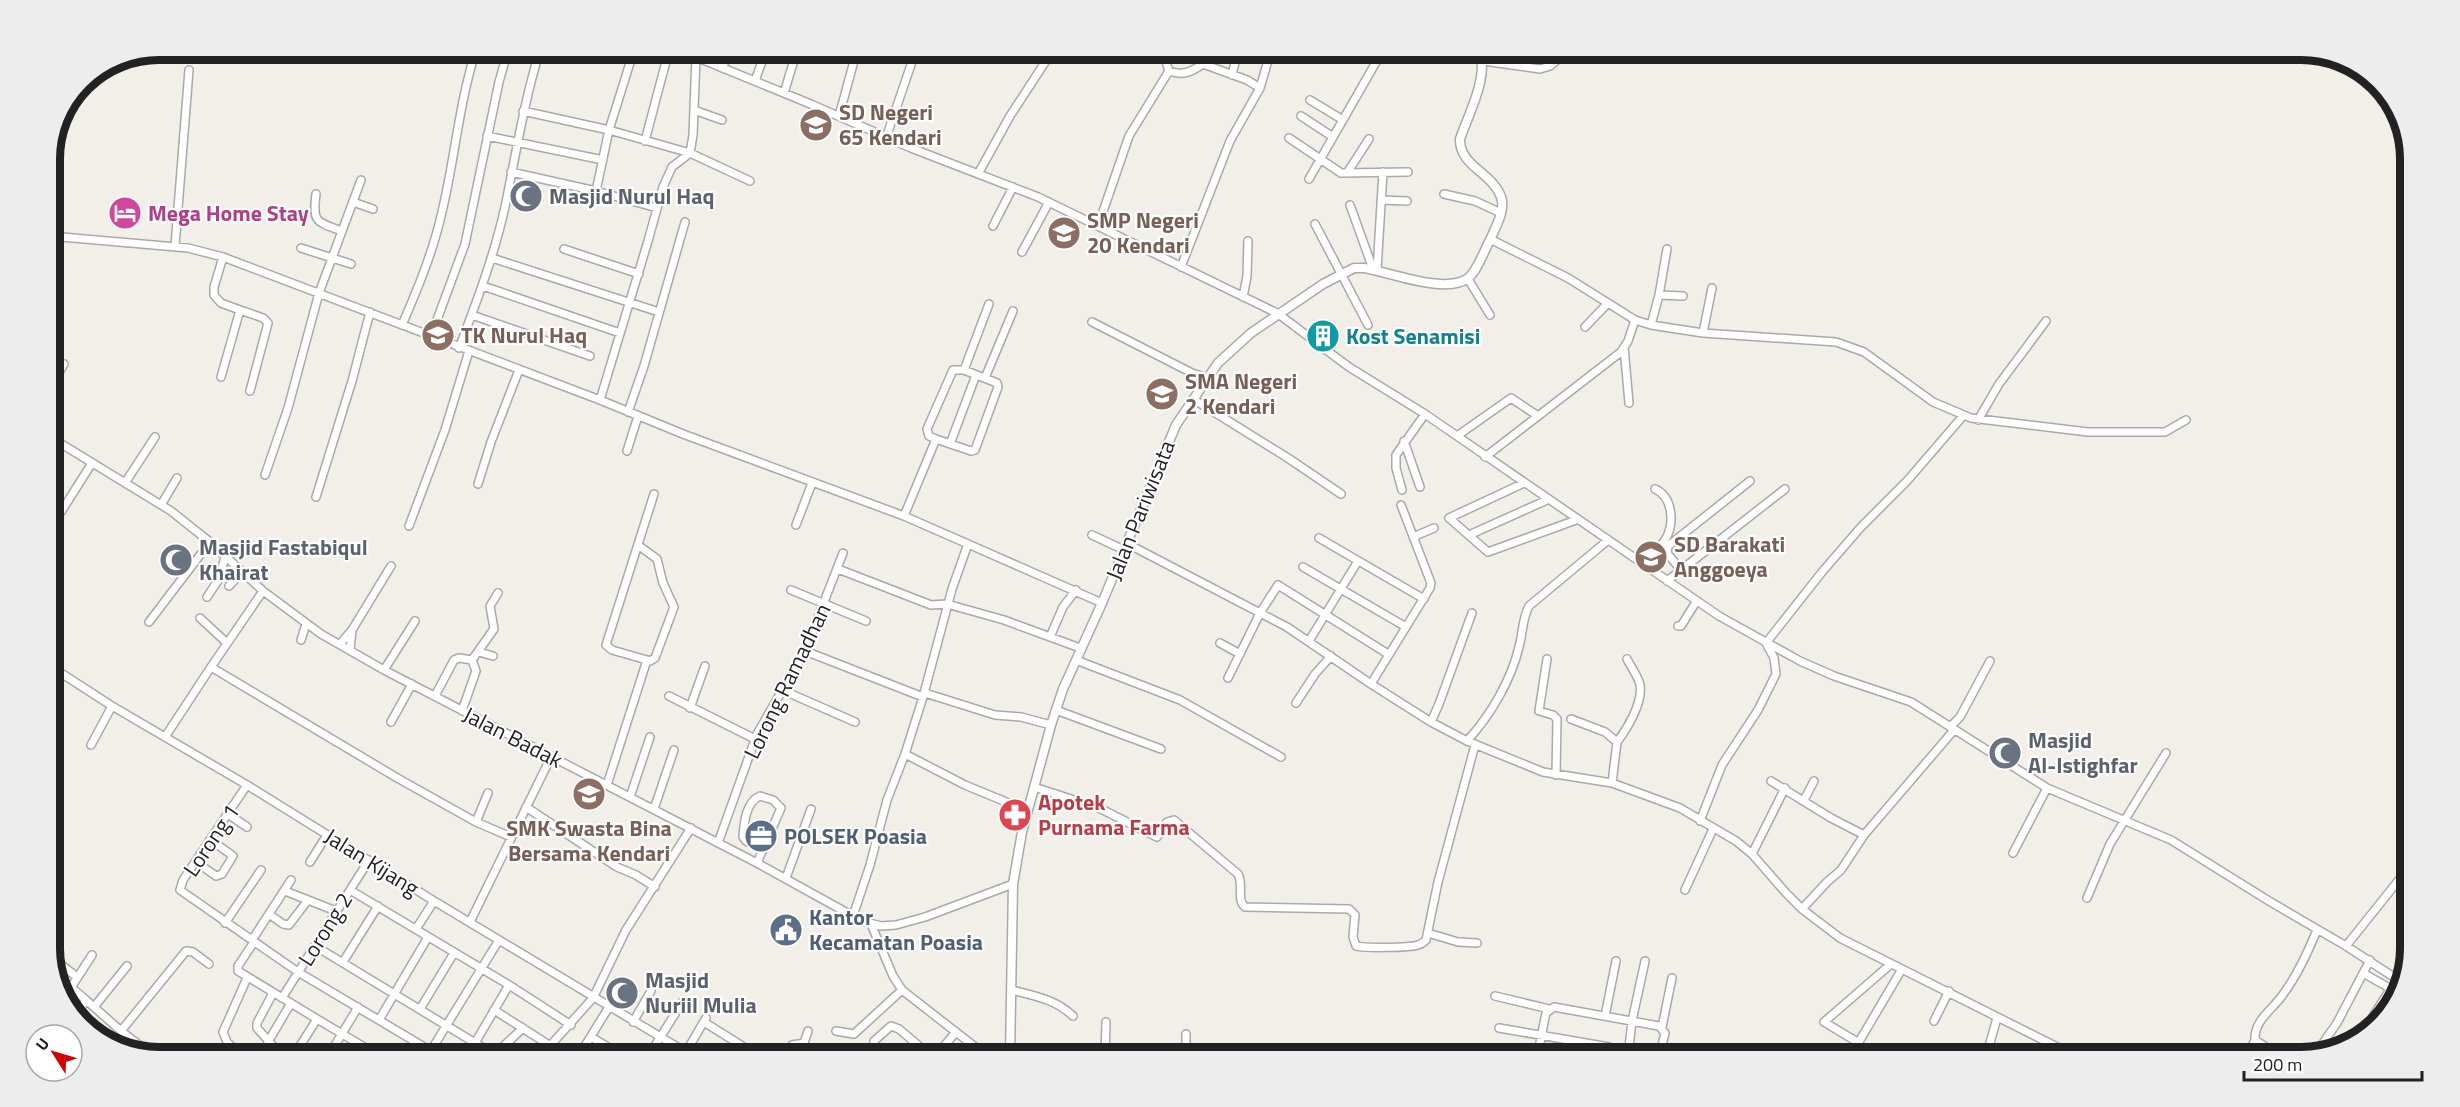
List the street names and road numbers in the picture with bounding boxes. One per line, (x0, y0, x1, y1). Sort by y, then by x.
street label: Jalan Pariwisata (1096, 435, 1184, 585)
street label: Lorong Ramadhan (735, 597, 839, 765)
street label: Jalan Badak (457, 697, 569, 777)
street label: Lorong 1 (174, 797, 248, 883)
street label: Jalan Kijang (318, 819, 426, 905)
street label: Lorong 2 (289, 885, 361, 973)

